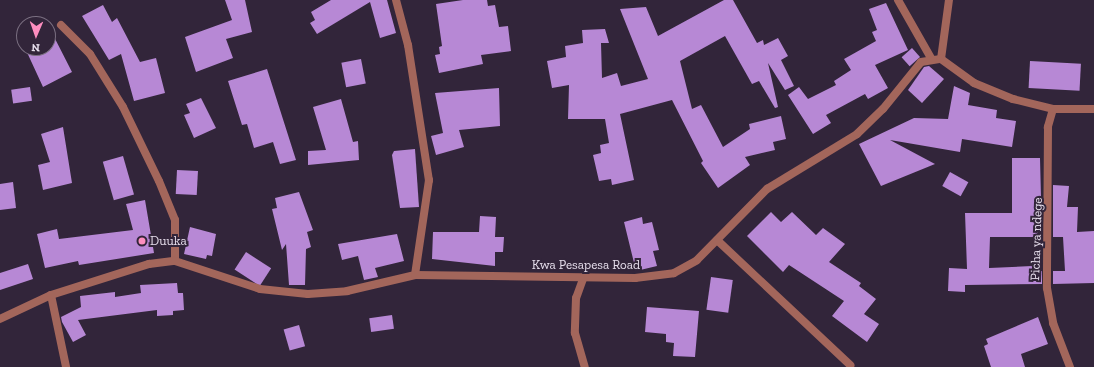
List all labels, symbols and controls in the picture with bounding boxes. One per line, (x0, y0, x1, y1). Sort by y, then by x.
north arrow (16, 16, 56, 56)
text: N (31, 41, 40, 54)
street label: Picha ya ndege (1028, 197, 1046, 281)
place label: Duuka (150, 233, 187, 249)
marker: Duuka (137, 236, 147, 246)
street label: Kwa Pesapesa Road (532, 257, 640, 273)

